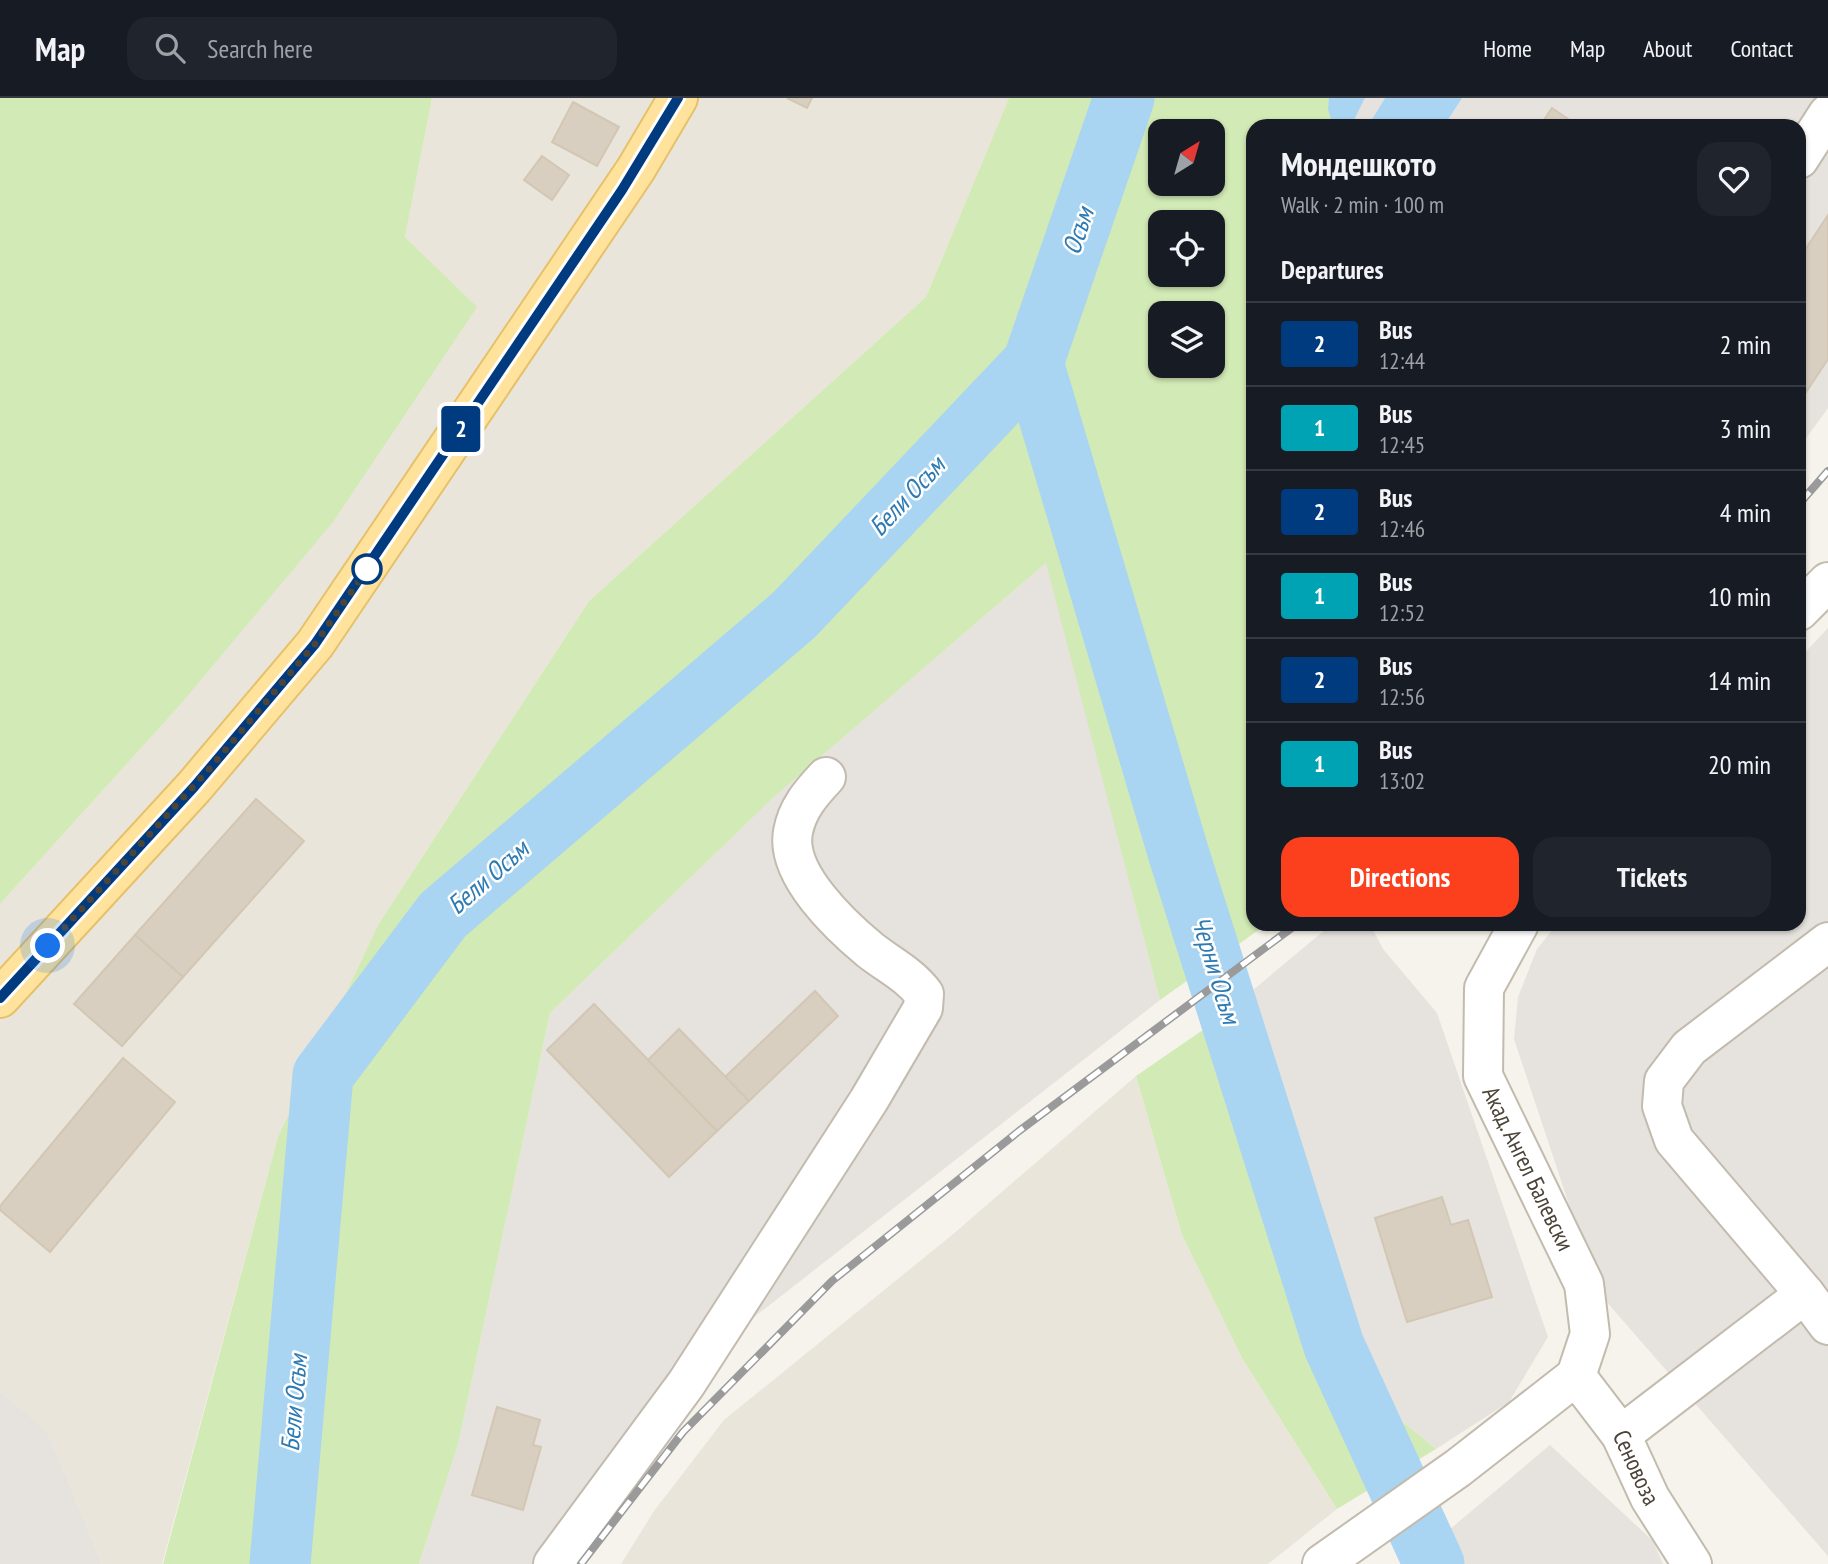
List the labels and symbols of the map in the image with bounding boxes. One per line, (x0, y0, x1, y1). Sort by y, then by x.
north arrow (1148, 119, 1225, 196)
water label: Осъм (1054, 201, 1102, 259)
line badge: 2 (438, 406, 484, 452)
water label: Бели Осъм (862, 447, 953, 542)
unlabelled marker (352, 554, 382, 584)
water label: Бели Осъм (440, 831, 537, 921)
water label: Черни Осъм (1185, 912, 1249, 1030)
your location (30, 928, 65, 963)
street label: Акад. Ангел Балевски (1475, 1081, 1582, 1256)
water label: Бели Осъм (273, 1351, 314, 1453)
street label: Сеновоза (1606, 1425, 1667, 1511)

